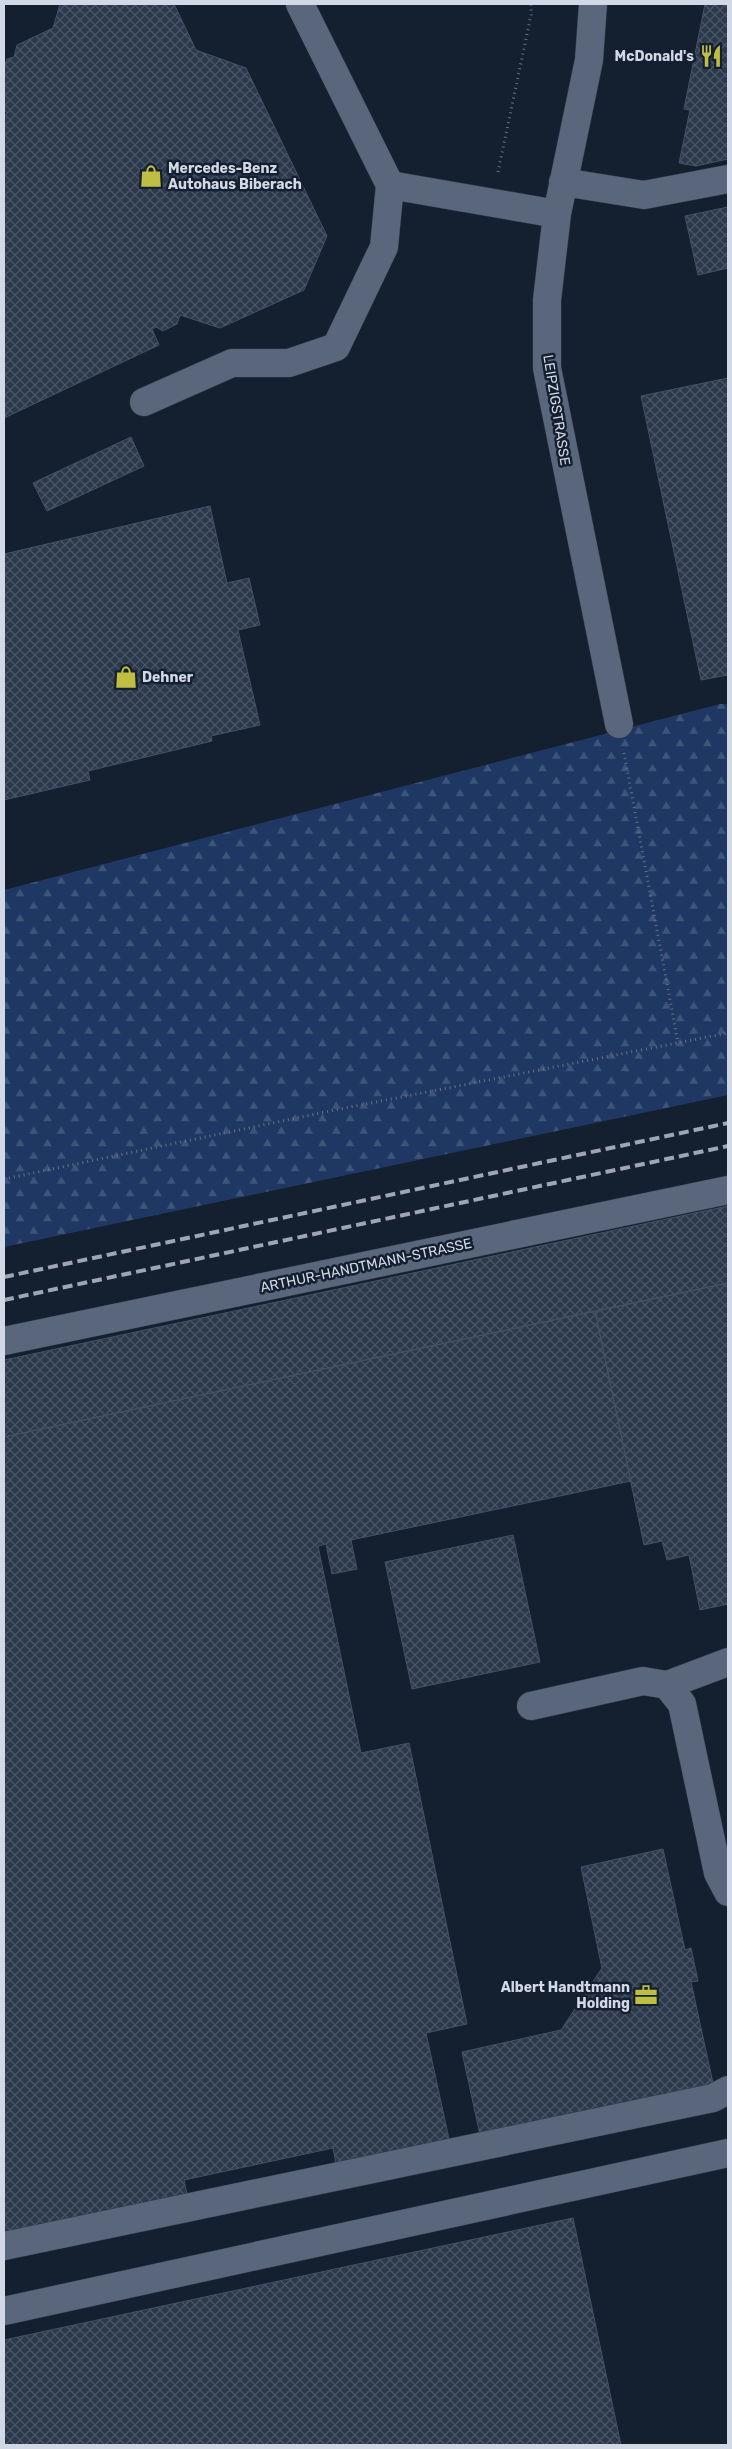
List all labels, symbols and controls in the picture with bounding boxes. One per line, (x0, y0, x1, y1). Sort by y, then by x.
restaurant icon: McDonald's (698, 43, 724, 69)
place label: McDonald's (615, 48, 694, 65)
place label: Mercedes-Benz Autohaus Biberach (168, 160, 302, 193)
shop icon: Mercedes-Benz Autohaus Biberach (138, 163, 164, 189)
street label: LEIPZIGSTRASSE (539, 353, 574, 467)
shop icon: Dehner (113, 664, 139, 690)
place label: Dehner (142, 669, 194, 686)
street label: ARTHUR-HANDTMANN-STRASSE (259, 1235, 473, 1296)
place label: Albert Handtmann Holding (501, 1979, 630, 2012)
office icon: Albert Handtmann Holding (633, 1982, 659, 2008)

